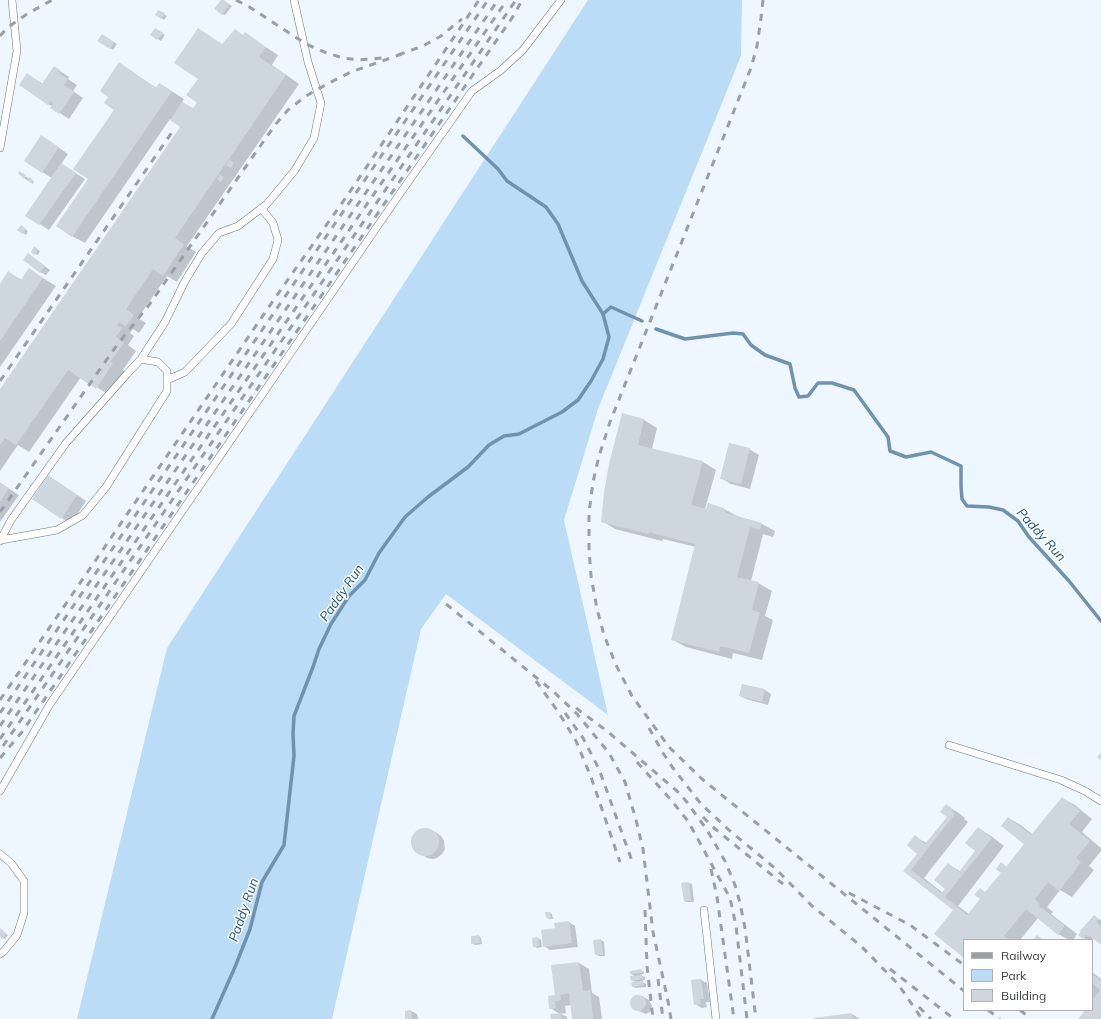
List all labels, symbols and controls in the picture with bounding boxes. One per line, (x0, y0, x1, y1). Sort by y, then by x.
water label: Paddy Run (1013, 505, 1069, 565)
water label: Paddy Run (317, 562, 367, 624)
water label: Paddy Run (226, 876, 262, 944)
legend (963, 939, 1093, 1011)
text: Railway (1001, 948, 1046, 963)
text: Park (1001, 968, 1026, 983)
text: Building (1001, 988, 1046, 1003)

